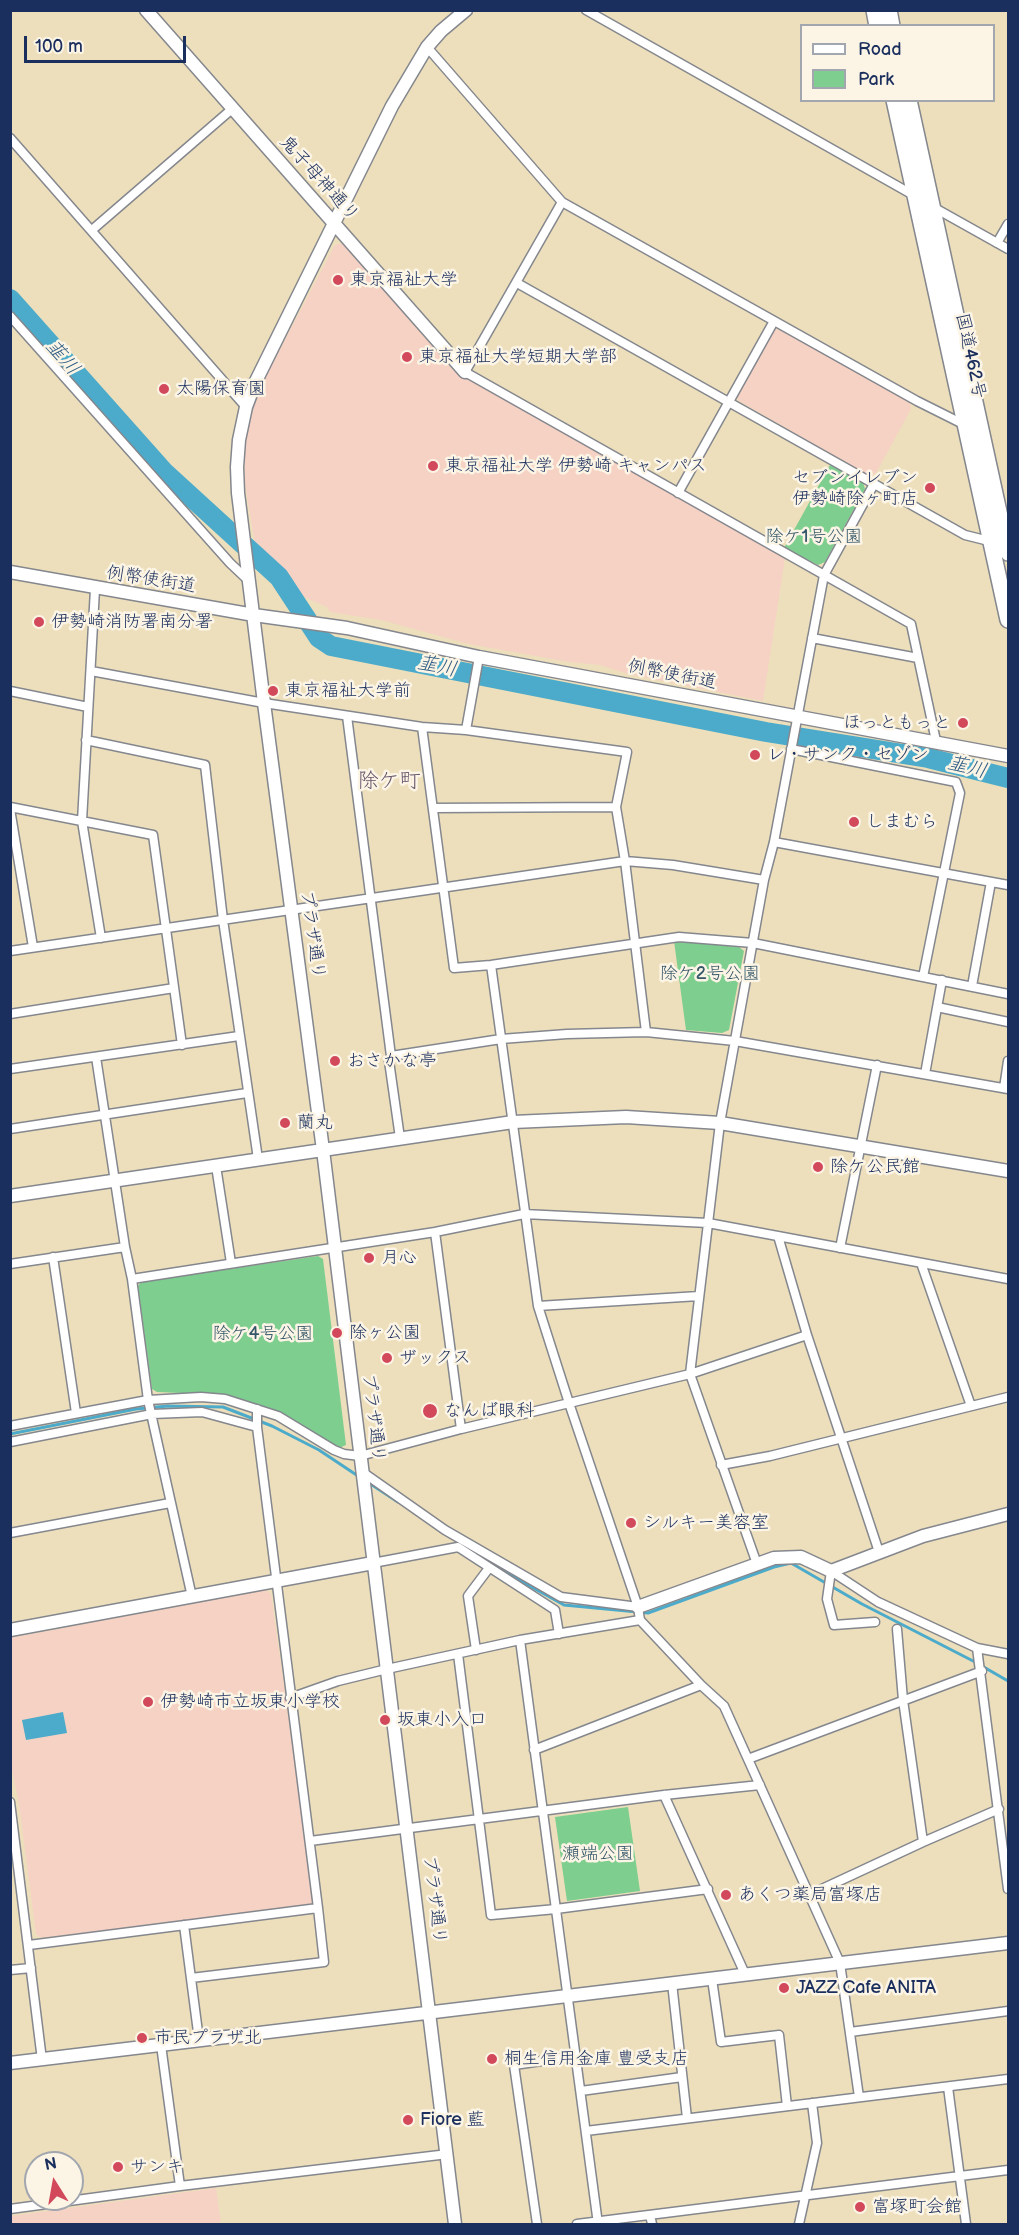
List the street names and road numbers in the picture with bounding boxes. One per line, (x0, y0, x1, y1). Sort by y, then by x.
street label: 鬼子母神通り (275, 132, 363, 226)
street label: 国道462号 (950, 311, 990, 401)
street label: 例幣使街道 (105, 562, 197, 598)
street label: 例幣使街道 (626, 656, 718, 694)
street label: プラザ通り (295, 889, 329, 981)
street label: プラザ通り (357, 1372, 389, 1464)
street label: プラザ通り (418, 1854, 450, 1946)

